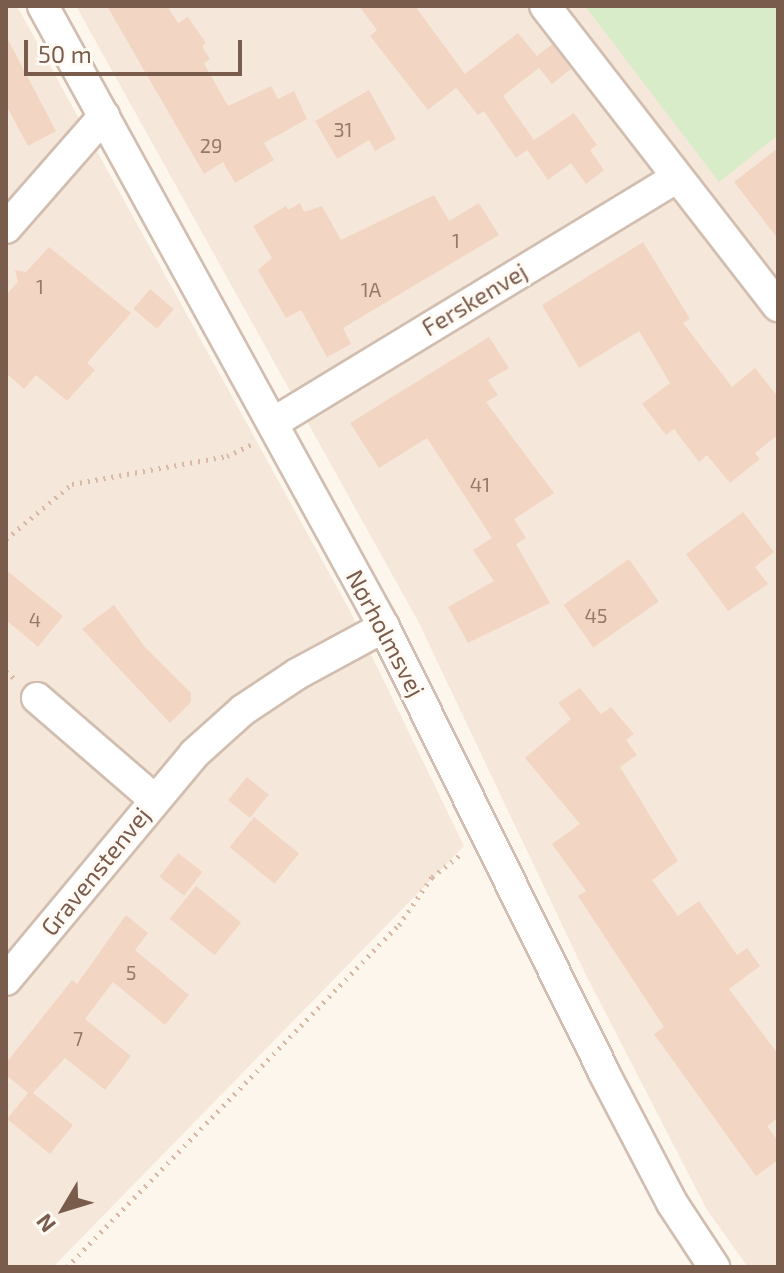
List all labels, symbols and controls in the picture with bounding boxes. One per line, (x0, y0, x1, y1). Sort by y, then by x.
scale bar (28, 24, 246, 74)
text: 50 m (38, 39, 92, 68)
house number: 31 (333, 117, 353, 141)
house number: 29 (200, 133, 222, 157)
house number: 1 (452, 228, 460, 252)
street label: Ferskenvej (416, 256, 532, 342)
house number: 1 (36, 274, 44, 298)
house number: 1A (361, 277, 381, 301)
house number: 41 (470, 472, 490, 496)
street label: Nørholmsvej (341, 565, 431, 701)
house number: 45 (584, 603, 608, 627)
house number: 4 (29, 607, 41, 631)
street label: Gravenstenvej (34, 801, 156, 941)
house number: 5 (126, 960, 136, 984)
house number: 7 (73, 1026, 83, 1050)
north arrow (24, 1169, 104, 1249)
text: N (30, 1210, 60, 1238)

